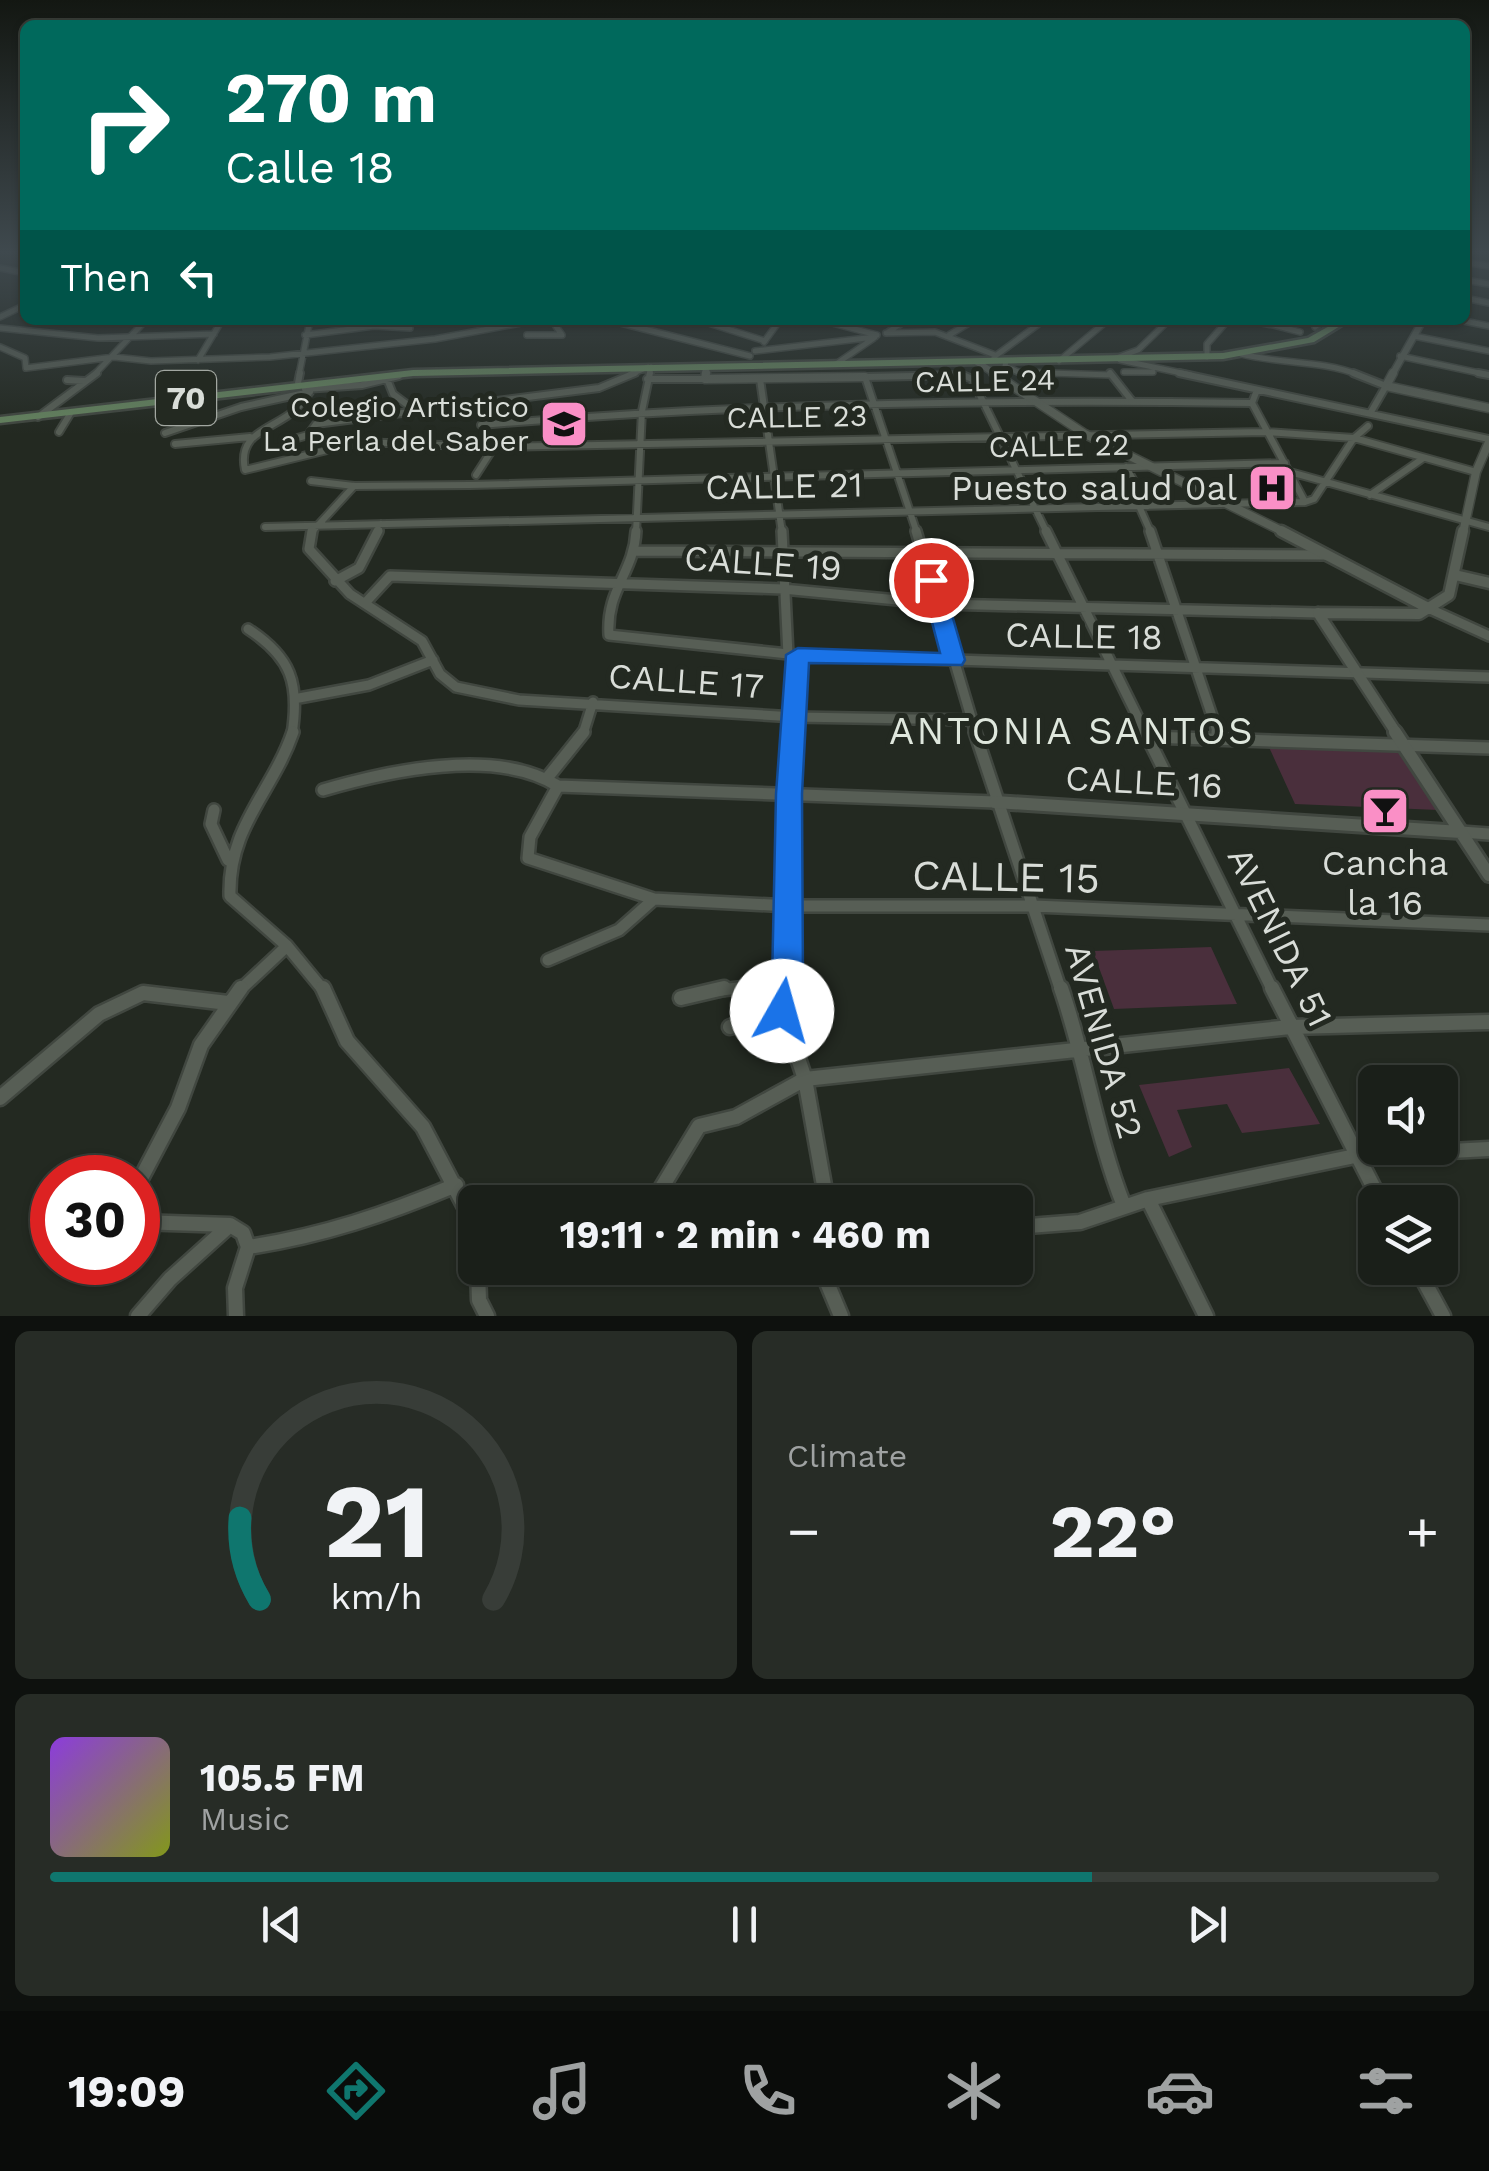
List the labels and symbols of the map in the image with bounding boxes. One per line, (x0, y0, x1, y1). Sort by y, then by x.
street label: CALLE 24 (914, 362, 1056, 399)
road number: 70 (156, 371, 216, 425)
place label: Colegio Artistico La Perla del Saber (263, 389, 529, 458)
school or university icon: Colegio Artistico La Perla del Saber (538, 398, 590, 450)
street label: CALLE 23 (726, 398, 868, 435)
street label: CALLE 22 (988, 427, 1130, 464)
hospital icon: Puesto salud 0al (1246, 462, 1298, 514)
street label: CALLE 21 (705, 464, 863, 508)
place label: Puesto salud 0al (951, 467, 1237, 509)
street label: CALLE 19 (683, 537, 843, 589)
pin (889, 538, 974, 623)
street label: CALLE 18 (1005, 614, 1163, 658)
street label: CALLE 17 (607, 655, 765, 707)
district label: ANTONIA SANTOS (889, 709, 1255, 753)
street label: CALLE 16 (1064, 757, 1224, 807)
bar icon: Cancha la 16 (1359, 785, 1411, 837)
street label: AVENIDA 51 (1219, 841, 1341, 1033)
place label: Cancha la 16 (1322, 842, 1448, 924)
street label: CALLE 15 (912, 850, 1100, 903)
street label: AVENIDA 52 (1056, 939, 1152, 1143)
position arrow (730, 959, 834, 1063)
speed limit sign: 30 (30, 1155, 160, 1285)

